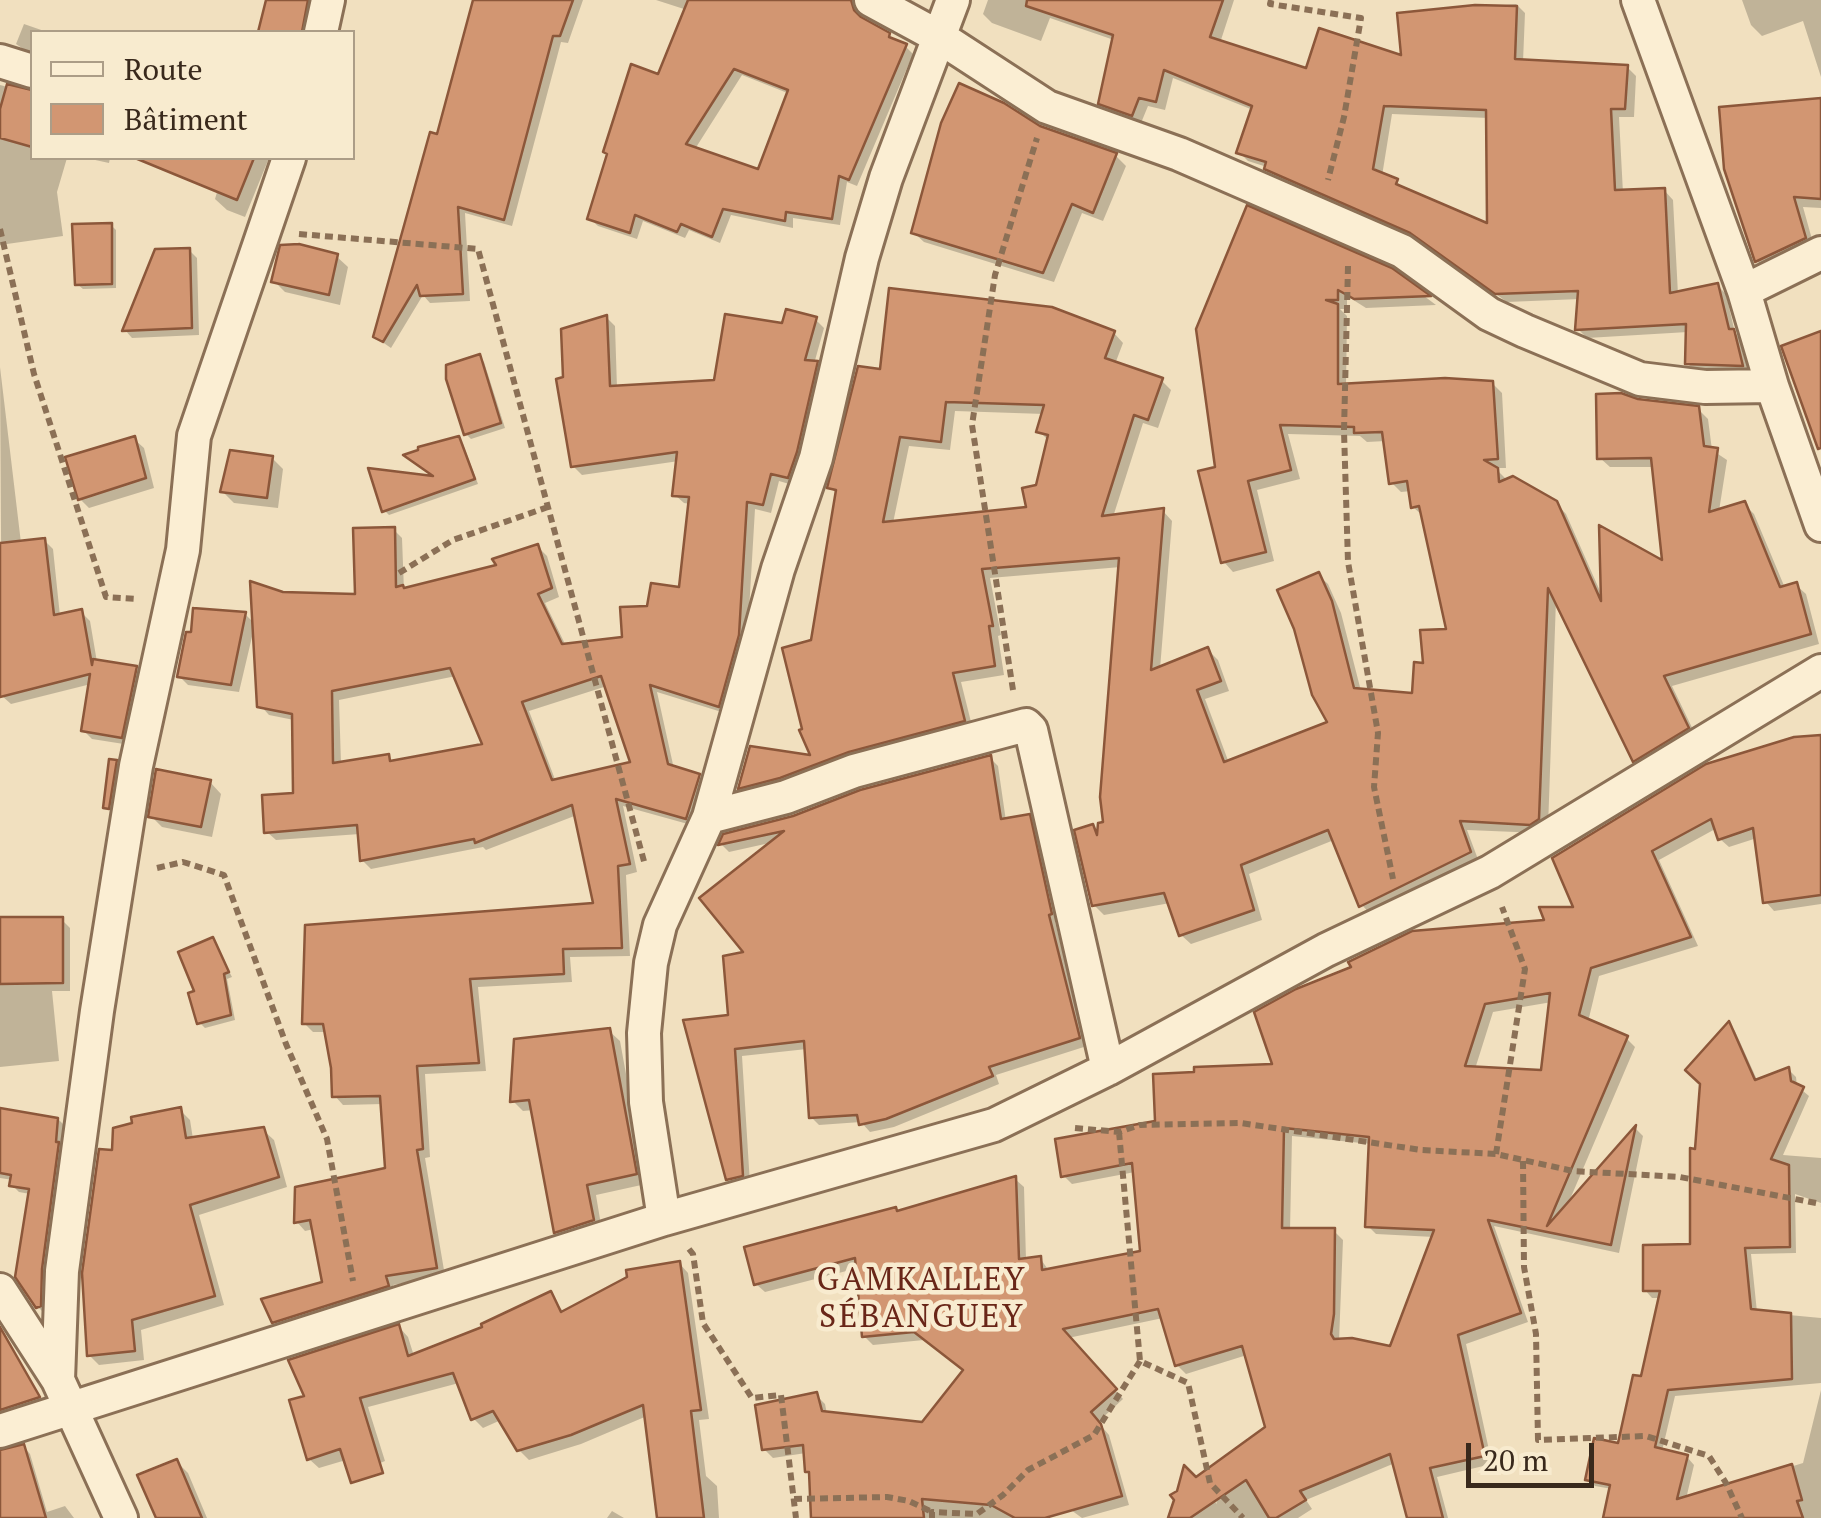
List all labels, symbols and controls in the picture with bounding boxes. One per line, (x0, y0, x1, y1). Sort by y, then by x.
legend (30, 30, 355, 160)
text: Route (124, 49, 203, 89)
text: Bâtiment (124, 99, 248, 139)
district label: GAMKALLEY SÉBANGUEY (817, 1262, 1027, 1337)
scale bar (1471, 1423, 1598, 1485)
text: 20 m (1483, 1440, 1548, 1480)

